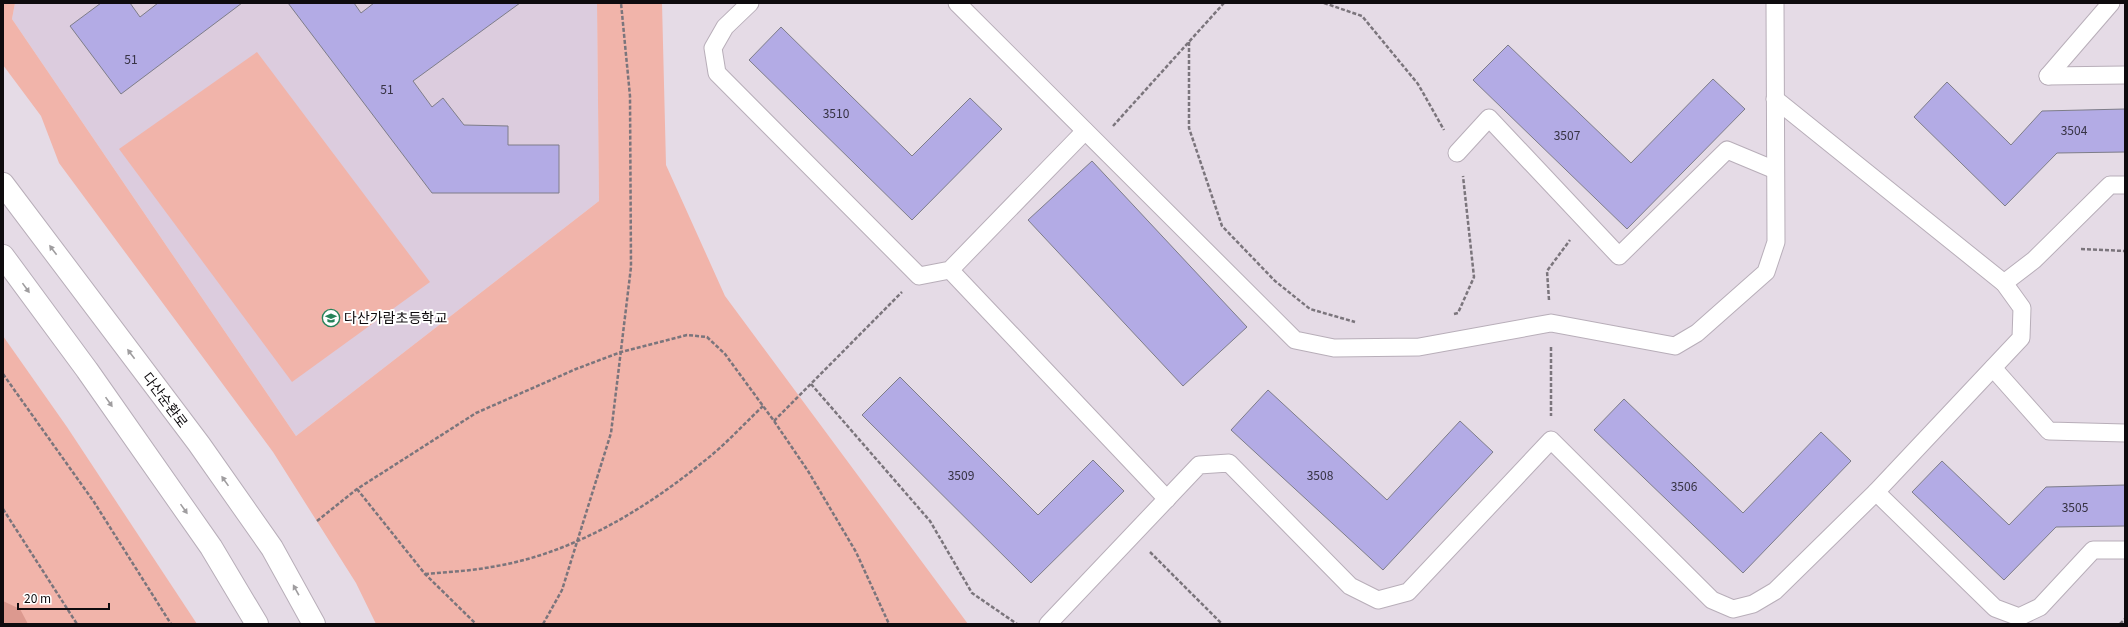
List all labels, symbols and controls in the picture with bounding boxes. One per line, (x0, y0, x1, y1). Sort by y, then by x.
house number: 51 (124, 50, 138, 67)
house number: 51 (380, 80, 394, 97)
house number: 3510 (823, 104, 850, 121)
house number: 3504 (2061, 121, 2088, 138)
house number: 3507 (1554, 126, 1581, 143)
one-way arrow (49, 245, 57, 255)
one-way arrow (22, 282, 30, 293)
place label: 다산가람초등학교 (344, 307, 447, 327)
school or university icon: 다산가람초등학교 (321, 308, 341, 328)
one-way arrow (127, 349, 135, 359)
street label: 다산순환로 (138, 368, 193, 431)
one-way arrow (105, 397, 114, 408)
house number: 3509 (948, 466, 975, 483)
house number: 3508 (1307, 466, 1334, 483)
one-way arrow (221, 476, 229, 486)
house number: 3506 (1671, 477, 1698, 494)
house number: 3505 (2062, 498, 2089, 515)
one-way arrow (180, 503, 188, 514)
one-way arrow (292, 584, 299, 596)
scale bar (18, 585, 109, 611)
text: 20 m (24, 589, 51, 606)

